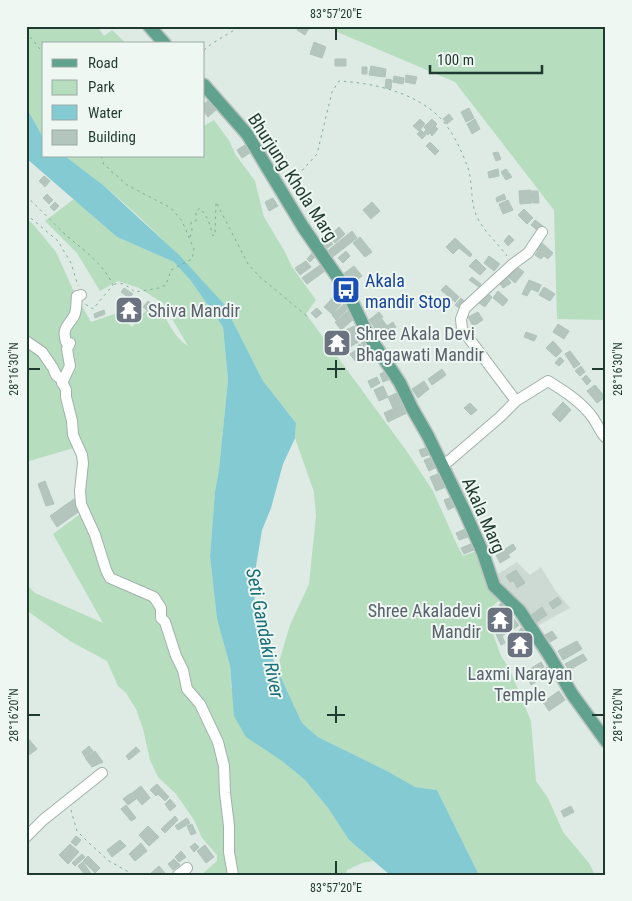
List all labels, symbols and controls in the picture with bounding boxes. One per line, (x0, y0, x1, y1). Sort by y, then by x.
text: 83°57'20"E (310, 7, 362, 21)
legend (42, 42, 205, 158)
scale bar (430, 42, 542, 74)
text: 100 m (437, 51, 474, 69)
text: Road (88, 54, 118, 72)
text: Park (88, 78, 115, 96)
text: Water (88, 104, 123, 122)
street label: Bhurjung Khola Marg (244, 109, 342, 245)
text: Building (88, 128, 136, 146)
place label: Akala mandir Stop (365, 270, 451, 312)
bus stop icon: Akala mandir Stop (331, 275, 361, 305)
temple icon: Shiva Mandir (114, 295, 144, 325)
place label: Shiva Mandir (148, 300, 240, 321)
place label: Shree Akala Devi Bhagawati Mandir (356, 323, 485, 365)
temple icon: Shree Akala Devi Bhagawati Mandir (322, 328, 352, 358)
text: 28°16'30"N (7, 342, 21, 396)
text: 28°16'30"N (611, 342, 625, 396)
street label: Akala Marg (458, 474, 510, 556)
water label: Seti Gandaki River (241, 566, 289, 700)
place label: Shree Akaladevi Mandir (368, 600, 482, 642)
temple icon: Shree Akaladevi Mandir (485, 605, 515, 635)
temple icon: Laxmi Narayan Temple (505, 630, 535, 660)
place label: Laxmi Narayan Temple (467, 663, 573, 705)
text: 28°16'20"N (7, 688, 21, 742)
text: 28°16'20"N (611, 688, 625, 742)
text: 83°57'20"E (310, 881, 362, 895)

